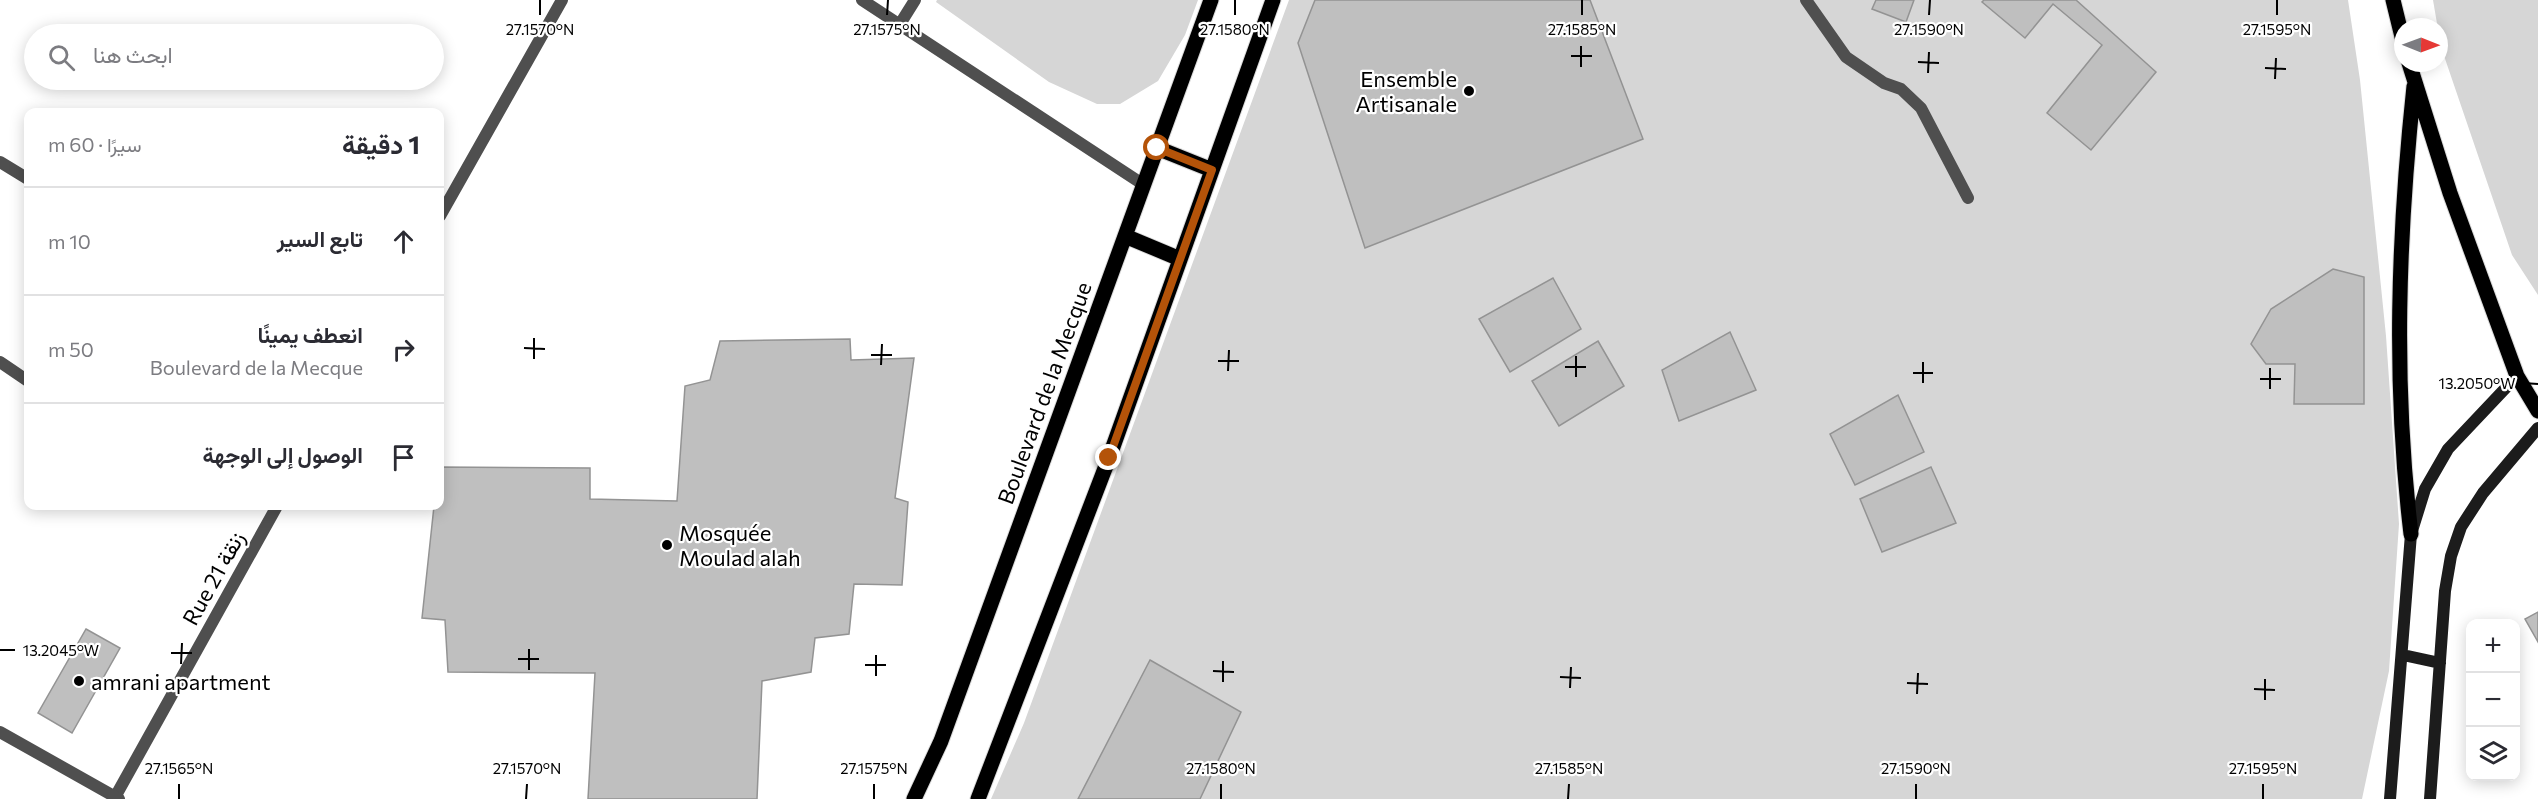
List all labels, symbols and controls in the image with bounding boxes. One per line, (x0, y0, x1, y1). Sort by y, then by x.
north arrow (2394, 18, 2448, 72)
text: 27.1570°N (506, 20, 574, 38)
text: 27.1575°N (853, 20, 921, 38)
text: 27.1580°N (1200, 20, 1270, 38)
text: 27.1585°N (1548, 20, 1616, 38)
text: 27.1590°N (1894, 20, 1964, 38)
text: 27.1595°N (2243, 20, 2311, 38)
search box (24, 24, 444, 90)
icon: search (45, 41, 78, 74)
text: ابحث هنا (93, 41, 173, 68)
place label: Ensemble Artisanale (1356, 65, 1457, 117)
marker: Ensemble Artisanale (1462, 84, 1476, 98)
text: 1 دقيقة (342, 128, 420, 159)
text: سيرًا · 60 m (48, 132, 142, 156)
route start (1143, 134, 1169, 160)
text: تابع السير (277, 225, 363, 252)
icon: ahead (387, 225, 420, 258)
text: 10 m (48, 229, 91, 253)
street label: Boulevard de la Mecque (991, 278, 1097, 508)
text: انعطف يمينًا (257, 321, 363, 348)
icon: right (387, 333, 420, 366)
text: 50 m (48, 337, 94, 361)
text: Boulevard de la Mecque (150, 355, 363, 379)
text: 13.2050°W (2438, 374, 2516, 392)
text: الوصول إلى الوجهة (203, 441, 363, 468)
icon: arrive (387, 441, 420, 474)
route end (1095, 444, 1121, 470)
place label: Mosquée Moulad alah (679, 519, 801, 571)
street label: Rue 21 زنقة (176, 526, 251, 630)
marker: Mosquée Moulad alah (660, 538, 674, 552)
map controls (2466, 619, 2520, 781)
button: + (2466, 619, 2520, 673)
text: 13.2045°W (23, 641, 99, 659)
place label: amrani apartment (91, 668, 271, 695)
button: − (2466, 673, 2520, 727)
marker: amrani apartment (72, 674, 86, 688)
button: layers (2466, 727, 2520, 781)
text: 27.1565°N (145, 759, 213, 777)
text: 27.1570°N (493, 759, 561, 777)
text: 27.1575°N (840, 759, 908, 777)
text: 27.1580°N (1186, 759, 1256, 777)
text: 27.1585°N (1535, 759, 1603, 777)
text: 27.1590°N (1881, 759, 1951, 777)
text: 27.1595°N (2229, 759, 2297, 777)

